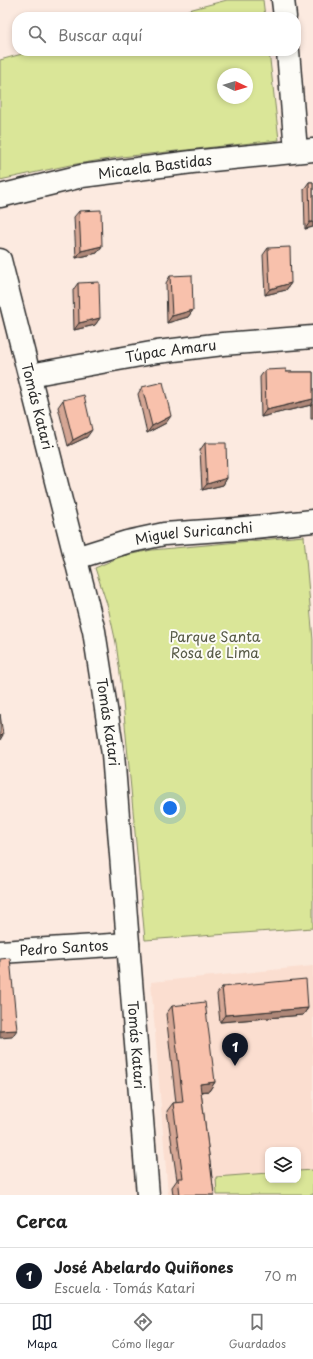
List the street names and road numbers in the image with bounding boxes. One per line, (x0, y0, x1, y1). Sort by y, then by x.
street label: Micaela Bastidas (97, 149, 213, 184)
street label: Túpac Amaru (124, 334, 217, 368)
street label: Tomás Katari (16, 361, 59, 452)
street label: Miguel Suricanchi (133, 516, 254, 550)
street label: Tomás Katari (91, 677, 125, 767)
street label: Pedro Santos (19, 934, 109, 961)
street label: Tomás Katari (123, 1000, 151, 1090)

